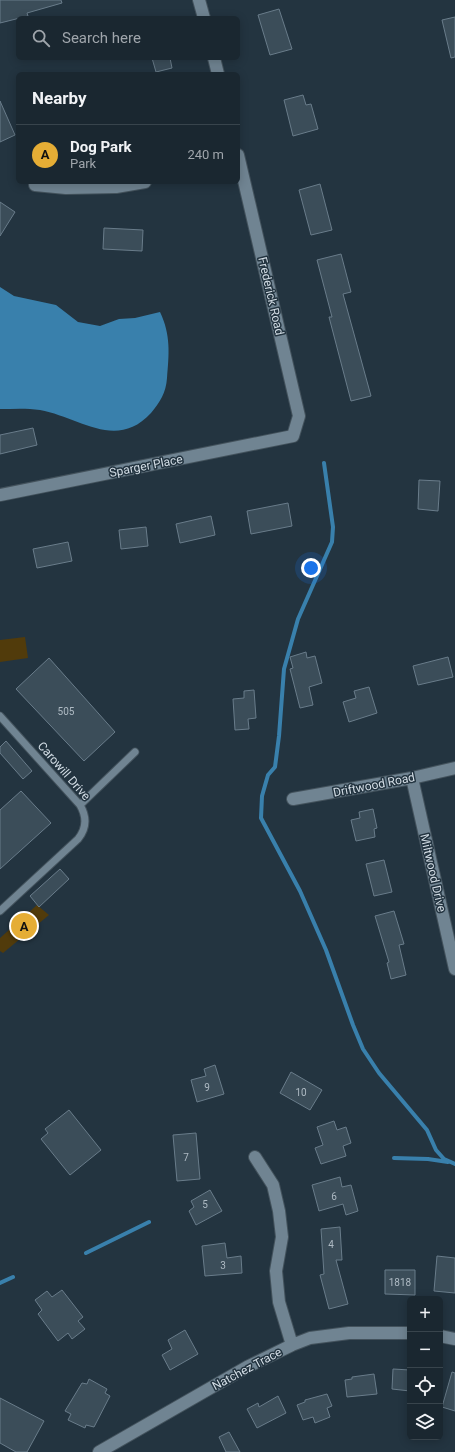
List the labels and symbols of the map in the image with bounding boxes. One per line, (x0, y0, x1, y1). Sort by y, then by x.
street label: Frederick Road (255, 256, 287, 336)
street label: Sparger Place (108, 452, 184, 480)
your location (301, 558, 321, 578)
house number: 505 (58, 706, 75, 717)
street label: Carowill Drive (35, 739, 93, 803)
street label: Driftwood Road (332, 770, 416, 800)
street label: Miltwood Drive (417, 833, 449, 913)
pin: A (11, 911, 37, 941)
house number: 9 (204, 1082, 210, 1093)
house number: 10 (295, 1087, 307, 1098)
house number: 7 (183, 1152, 189, 1163)
house number: 6 (331, 1191, 337, 1202)
house number: 5 (202, 1199, 208, 1210)
house number: 4 (328, 1239, 334, 1250)
house number: 3 (220, 1260, 226, 1271)
house number: 1818 (389, 1277, 412, 1288)
street label: Natchez Trace (210, 1345, 284, 1393)

